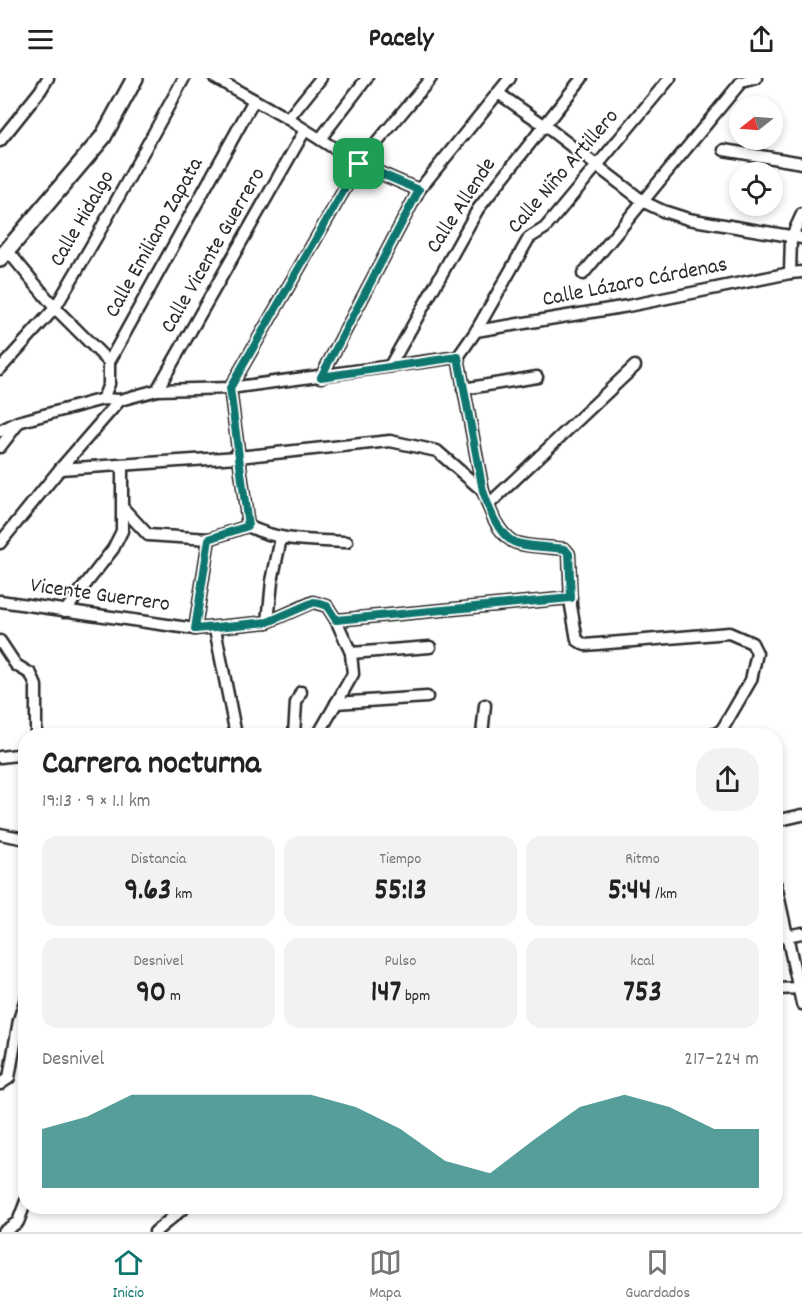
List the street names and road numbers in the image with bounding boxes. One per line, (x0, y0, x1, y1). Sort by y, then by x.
street label: Calle Niño Artillero (501, 103, 627, 241)
street label: Calle Emiliano Zapata (98, 152, 212, 324)
street label: Calle Allende (419, 152, 505, 260)
street label: Calle Vicente Guerrero (154, 162, 274, 340)
street label: Calle Hidalgo (43, 165, 123, 273)
street label: Calle Lázaro Cárdenas (540, 250, 730, 316)
street label: Vicente Guerrero (28, 571, 172, 621)

